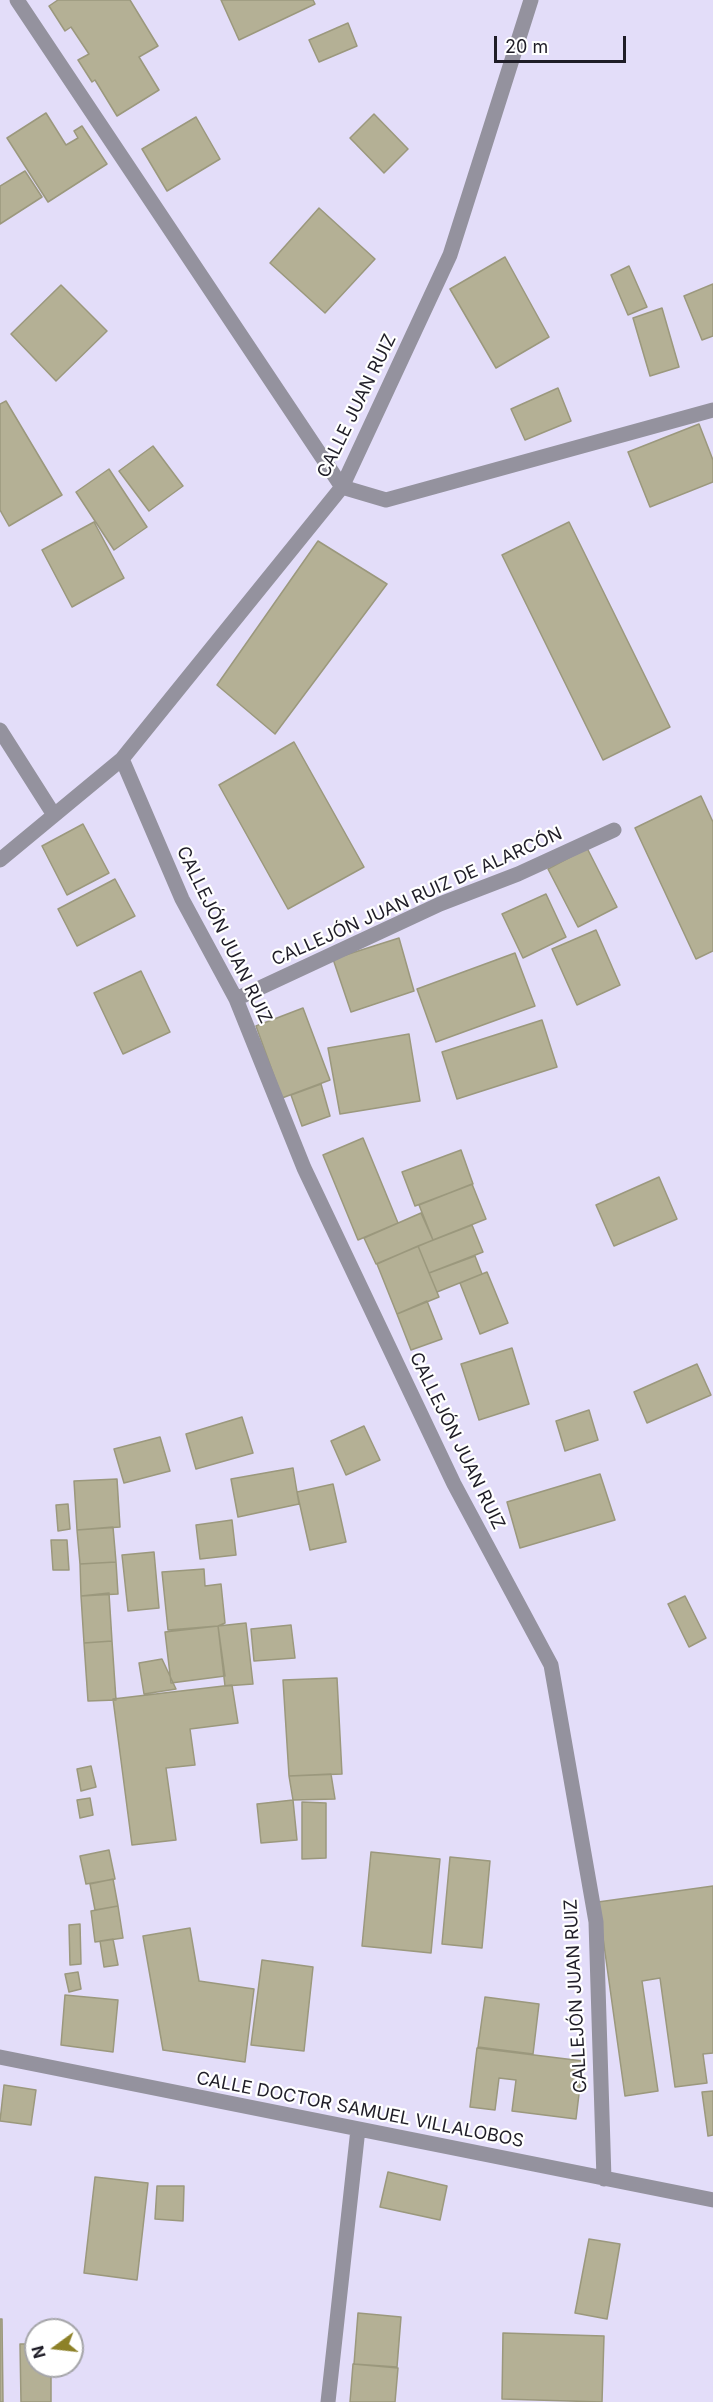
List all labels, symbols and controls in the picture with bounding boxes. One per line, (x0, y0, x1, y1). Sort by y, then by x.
scale bar (497, 24, 629, 62)
text: 20 m (505, 36, 548, 57)
street label: CALLE JUAN RUIZ (313, 331, 401, 481)
street label: CALLEJÓN JUAN RUIZ DE ALARCÓN (268, 823, 566, 971)
street label: CALLEJÓN JUAN RUIZ (172, 843, 276, 1027)
street label: CALLEJÓN JUAN RUIZ (405, 1349, 509, 1533)
street label: CALLEJÓN JUAN RUIZ (560, 1898, 592, 2094)
street label: CALLE DOCTOR SAMUEL VILLALOBOS (194, 2068, 526, 2152)
north arrow (24, 2318, 84, 2378)
text: N (27, 2344, 50, 2361)

